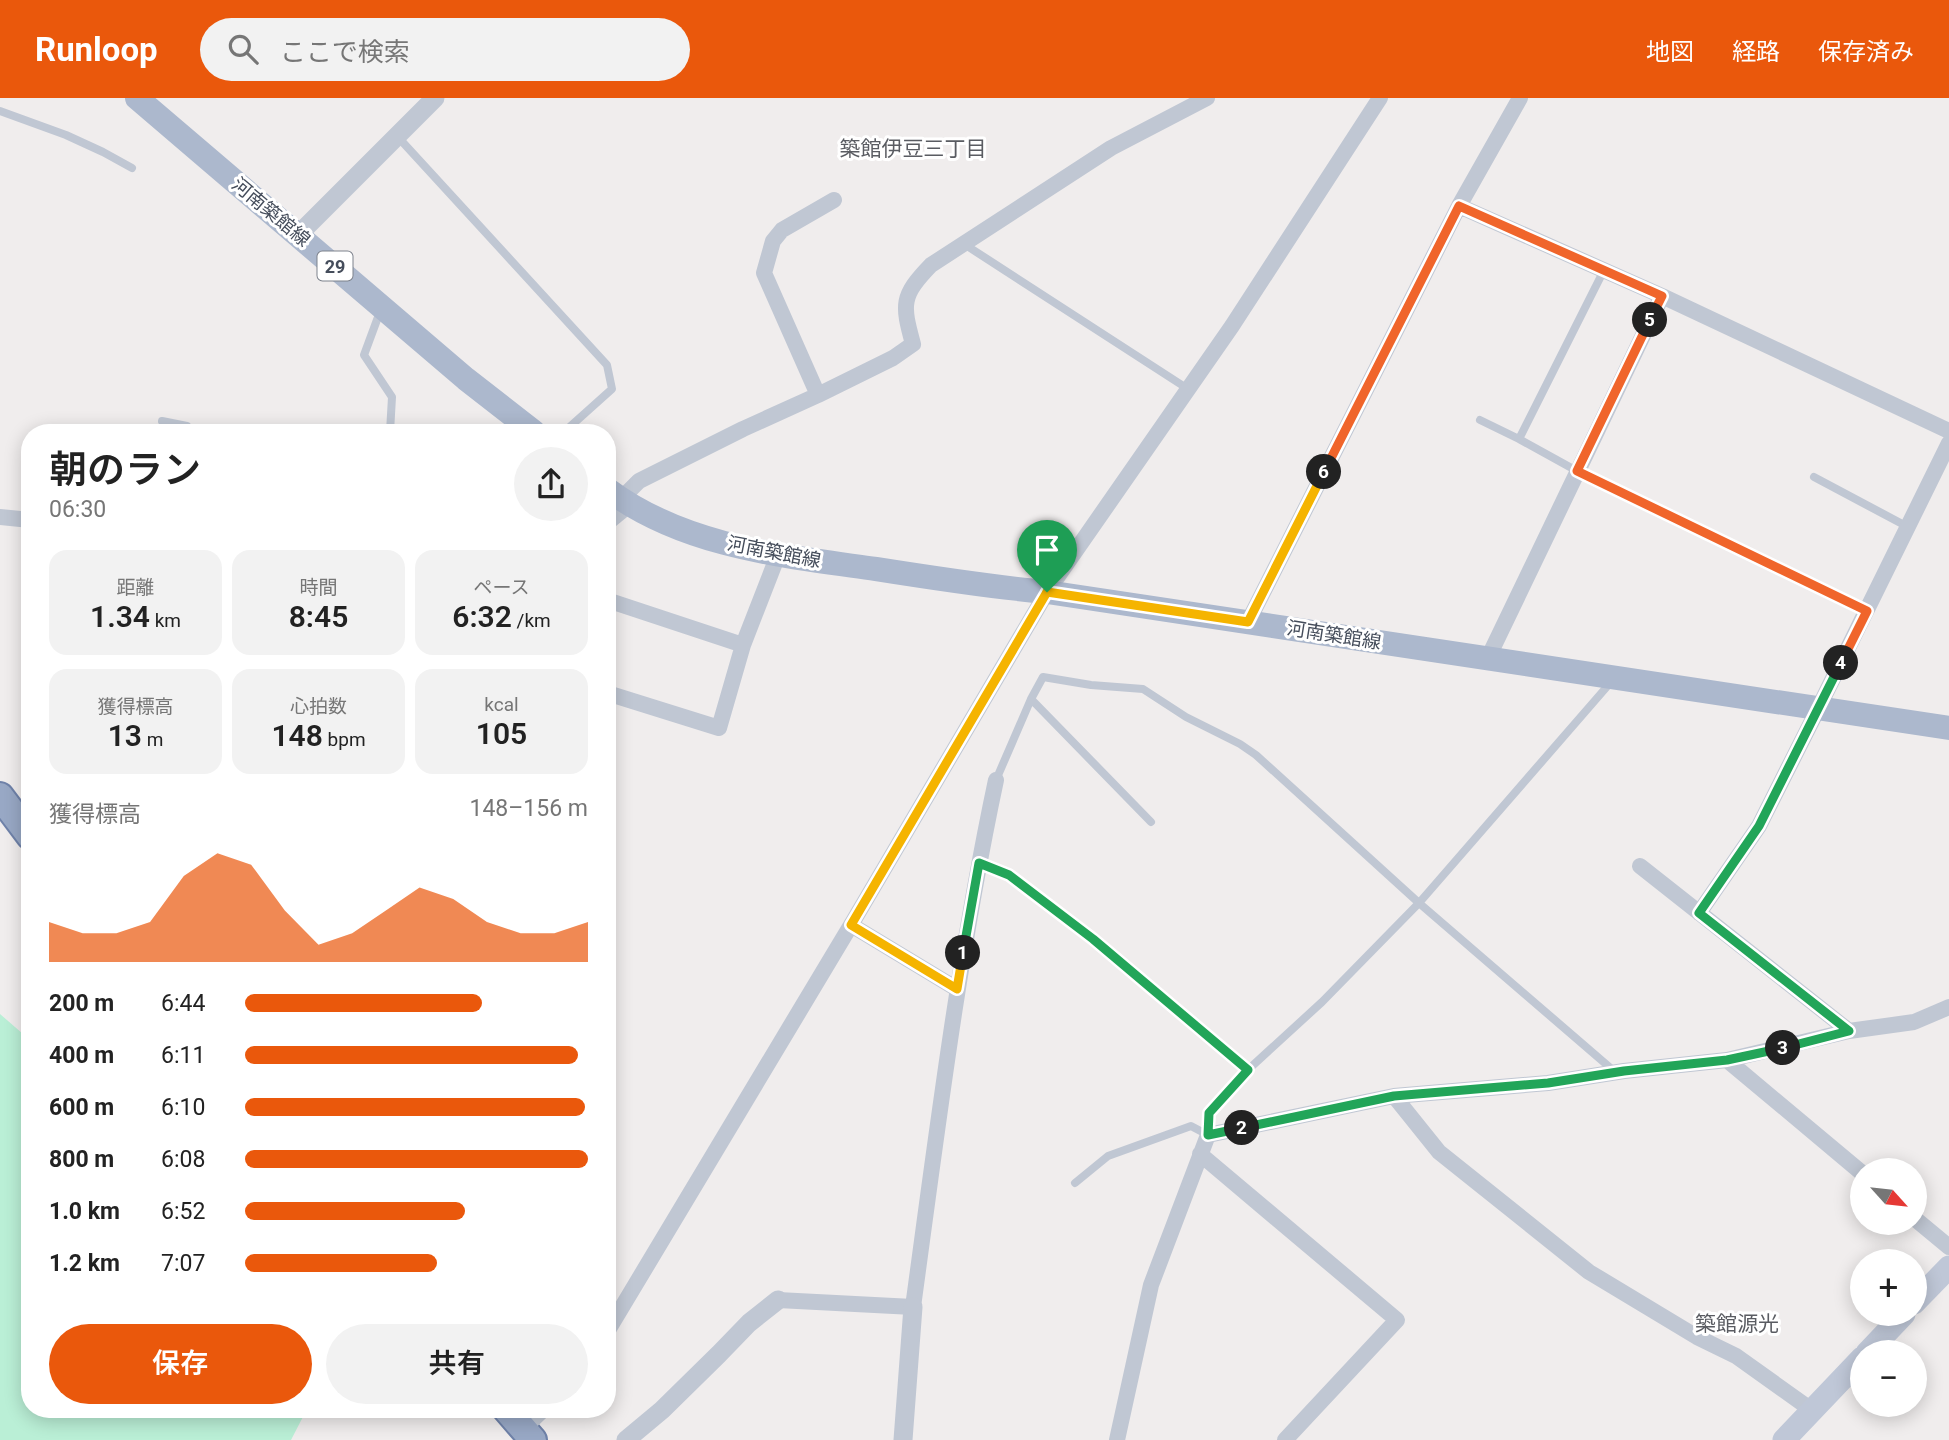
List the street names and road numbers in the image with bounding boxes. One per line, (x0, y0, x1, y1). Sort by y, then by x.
street label: 河南築館線 (227, 173, 315, 251)
road number: 29 (318, 252, 352, 280)
street label: 河南築館線 (725, 532, 823, 572)
street label: 河南築館線 (1285, 616, 1383, 654)

